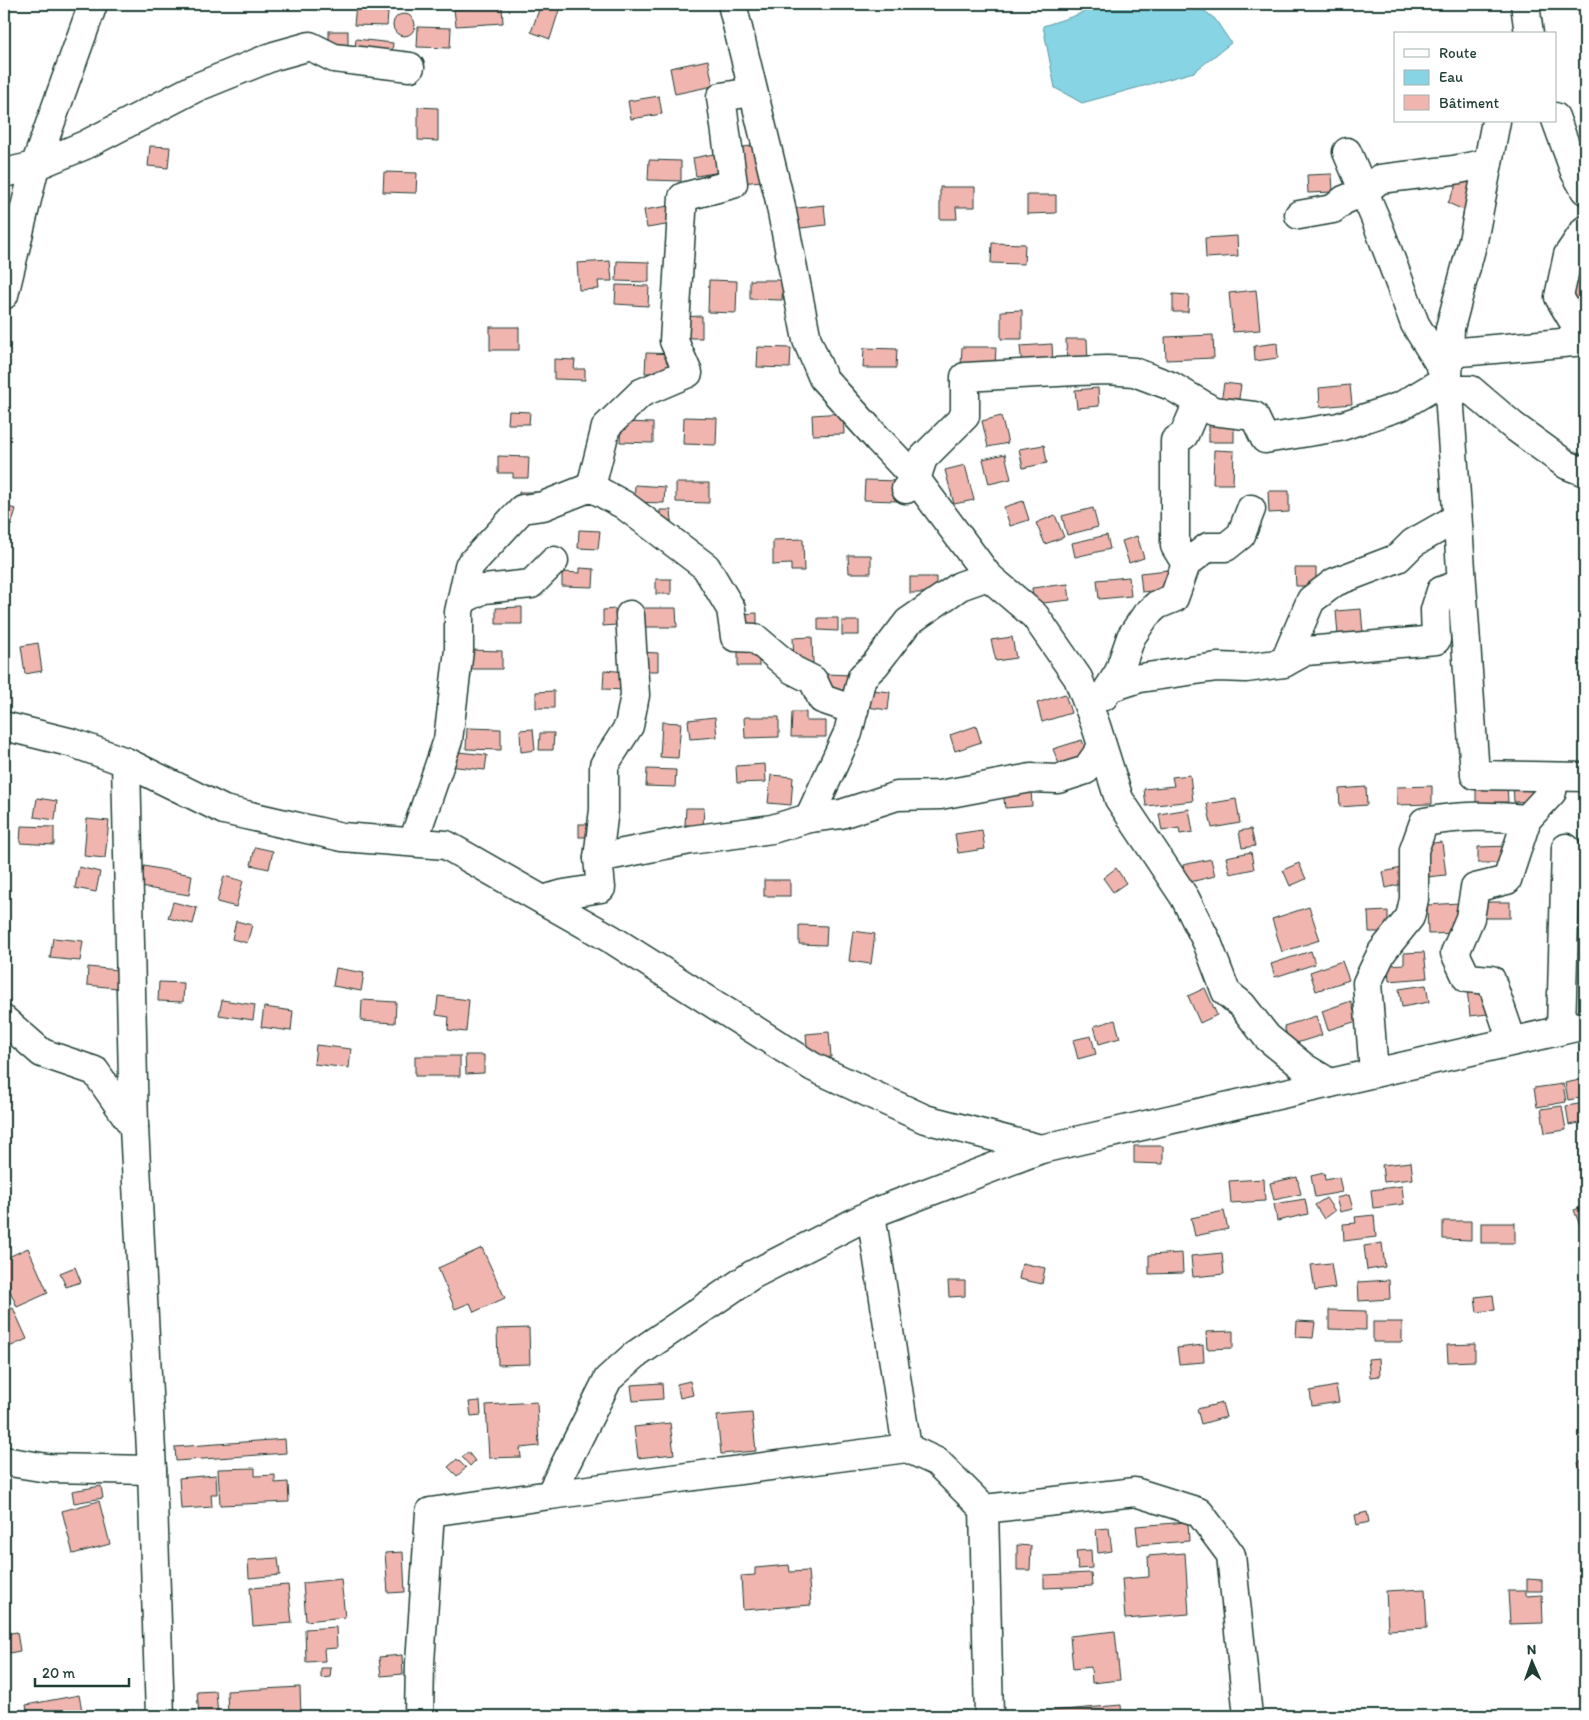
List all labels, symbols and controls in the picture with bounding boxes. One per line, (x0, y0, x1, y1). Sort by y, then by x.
legend (1394, 32, 1556, 122)
text: Route (1439, 44, 1477, 62)
text: Eau (1439, 68, 1463, 86)
text: Bâtiment (1439, 94, 1500, 112)
north arrow (1506, 1638, 1556, 1688)
text: N (1527, 1641, 1537, 1658)
scale bar (35, 1655, 129, 1687)
text: 20 m (42, 1664, 76, 1682)

